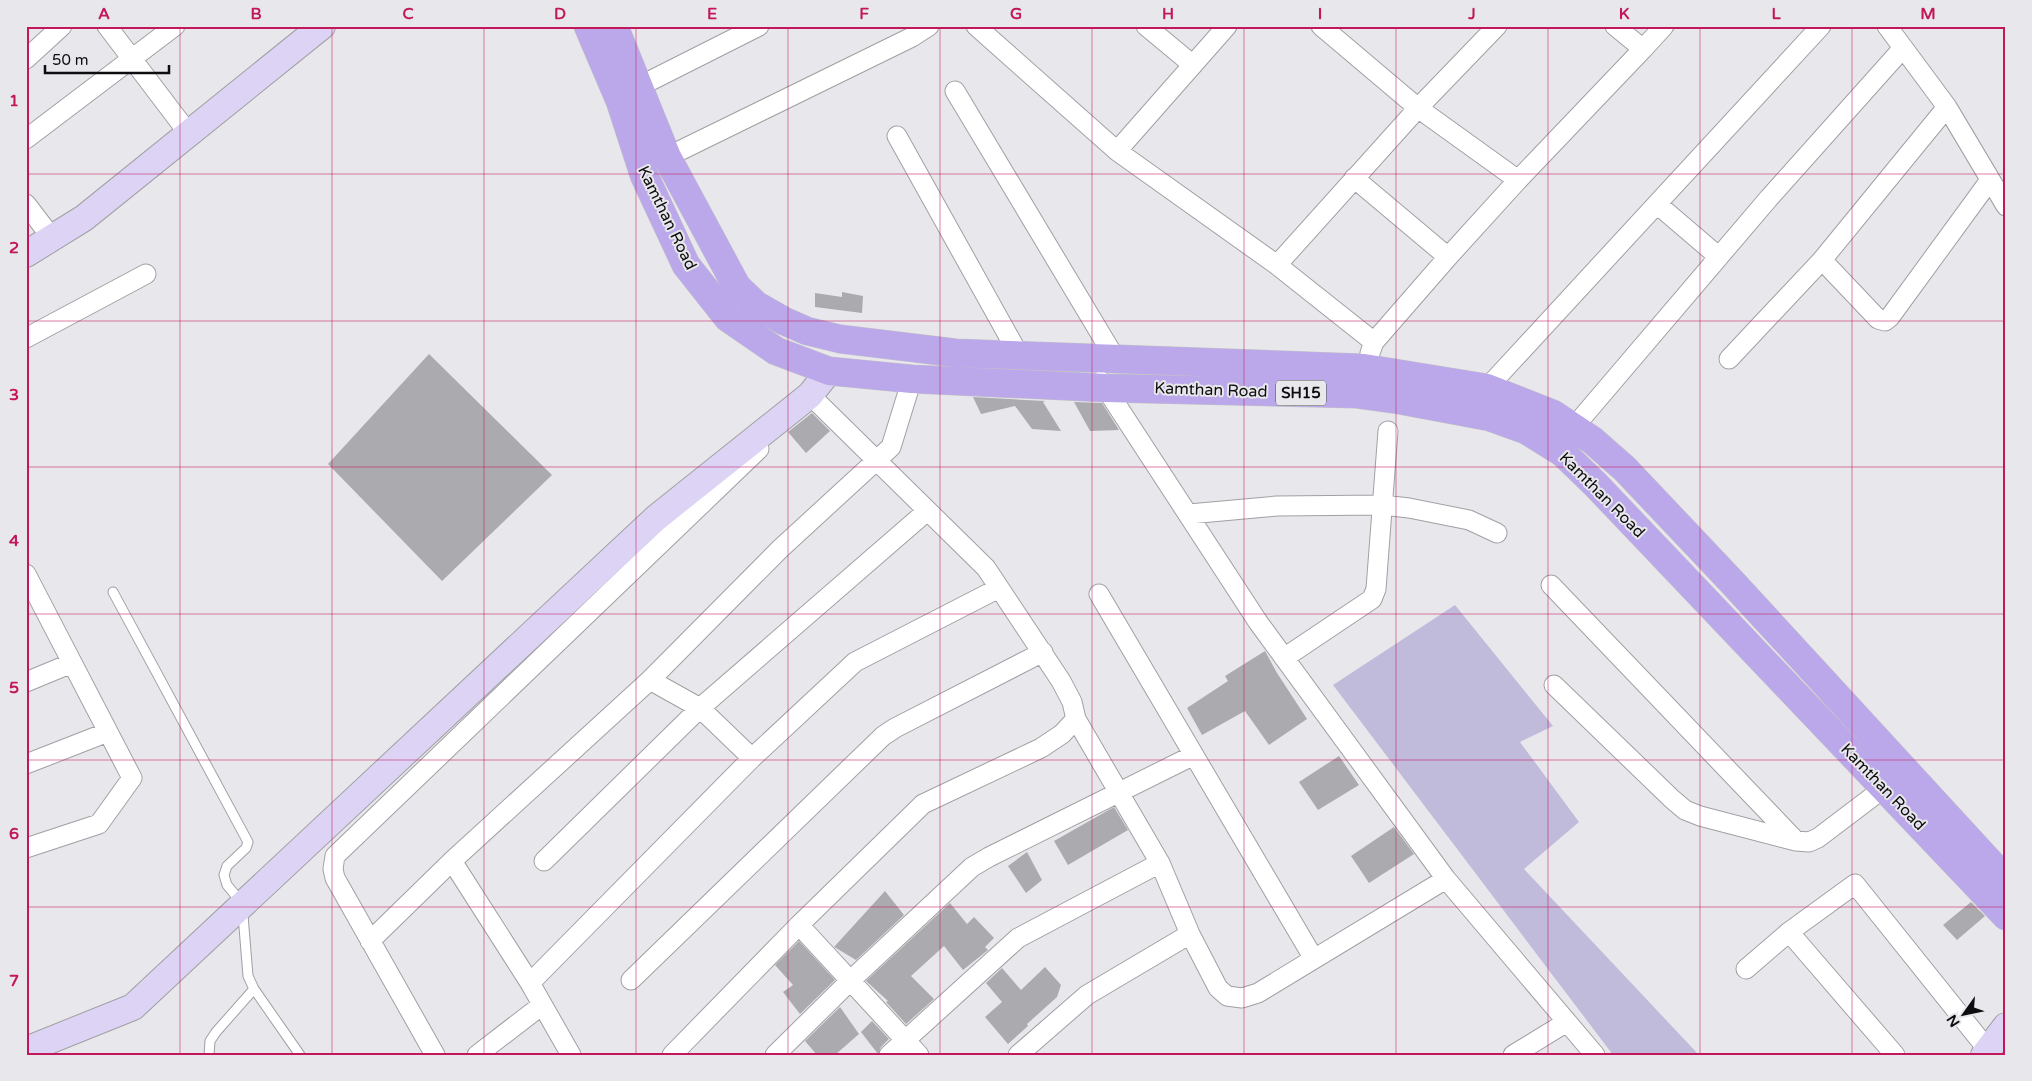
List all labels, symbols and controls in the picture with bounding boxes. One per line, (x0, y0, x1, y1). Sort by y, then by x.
text: A (98, 4, 110, 24)
text: B (250, 4, 262, 24)
text: C (402, 4, 414, 24)
text: D (554, 4, 566, 24)
text: E (707, 4, 717, 24)
text: F (859, 4, 869, 24)
text: G (1010, 4, 1022, 24)
text: H (1162, 4, 1174, 24)
text: I (1318, 4, 1322, 24)
text: J (1467, 4, 1476, 24)
text: K (1619, 4, 1630, 24)
text: L (1771, 4, 1781, 24)
text: M (1920, 4, 1936, 24)
scale bar (45, 42, 169, 74)
text: 50 m (52, 51, 89, 69)
text: 1 (9, 91, 19, 111)
street label: Kamthan Road (633, 163, 701, 273)
text: 2 (9, 238, 19, 258)
street label: Kamthan Road (1154, 378, 1268, 402)
road number: SH15 (1276, 380, 1326, 406)
text: 3 (9, 385, 19, 405)
street label: Kamthan Road (1555, 448, 1649, 542)
text: 4 (9, 531, 19, 551)
text: 5 (9, 678, 19, 698)
street label: Kamthan Road (1836, 739, 1930, 835)
text: 6 (9, 824, 19, 844)
text: 7 (9, 971, 19, 991)
north arrow (1940, 988, 1990, 1038)
text: N (1943, 1011, 1964, 1030)

